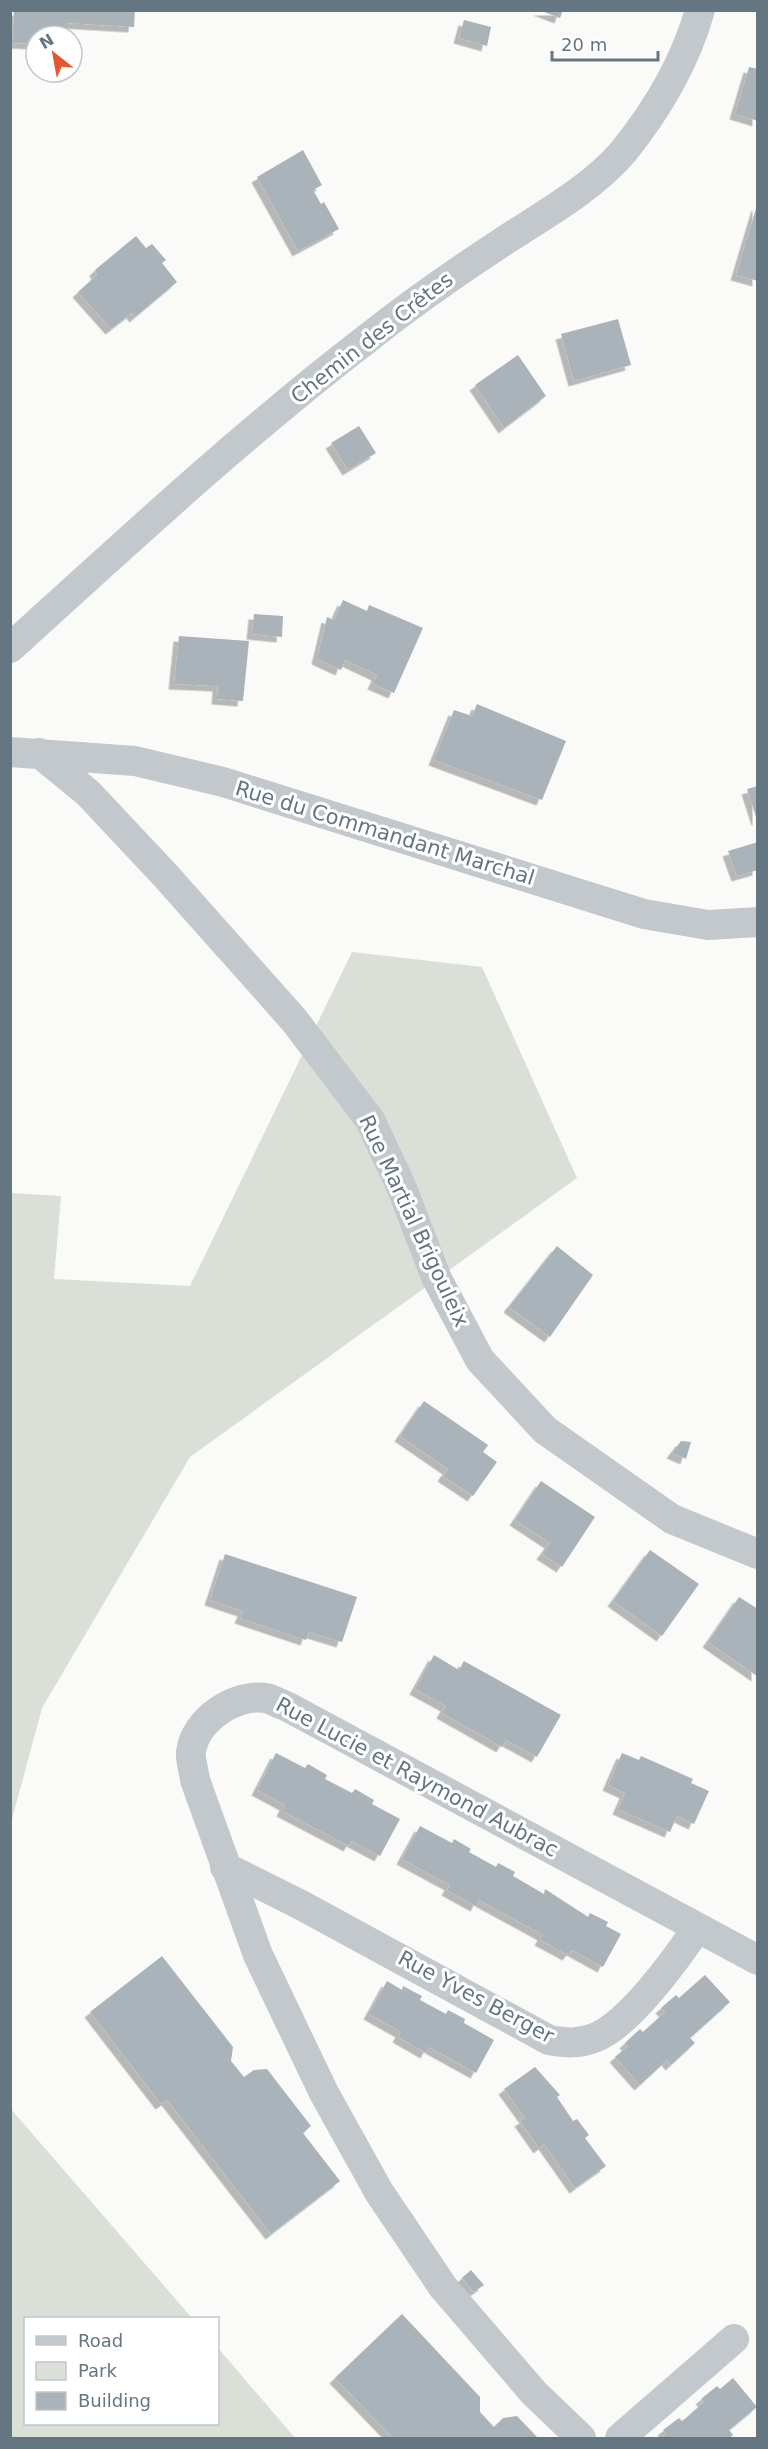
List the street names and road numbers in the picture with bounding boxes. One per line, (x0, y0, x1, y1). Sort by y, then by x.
street label: Chemin des Crêtes (286, 267, 458, 409)
street label: Rue du Commandant Marchal (232, 776, 538, 890)
street label: Rue Martial Brigouleix (354, 1111, 474, 1331)
street label: Rue Lucie et Raymond Aubrac (272, 1692, 562, 1862)
street label: Rue Yves Berger (394, 1946, 558, 2048)

